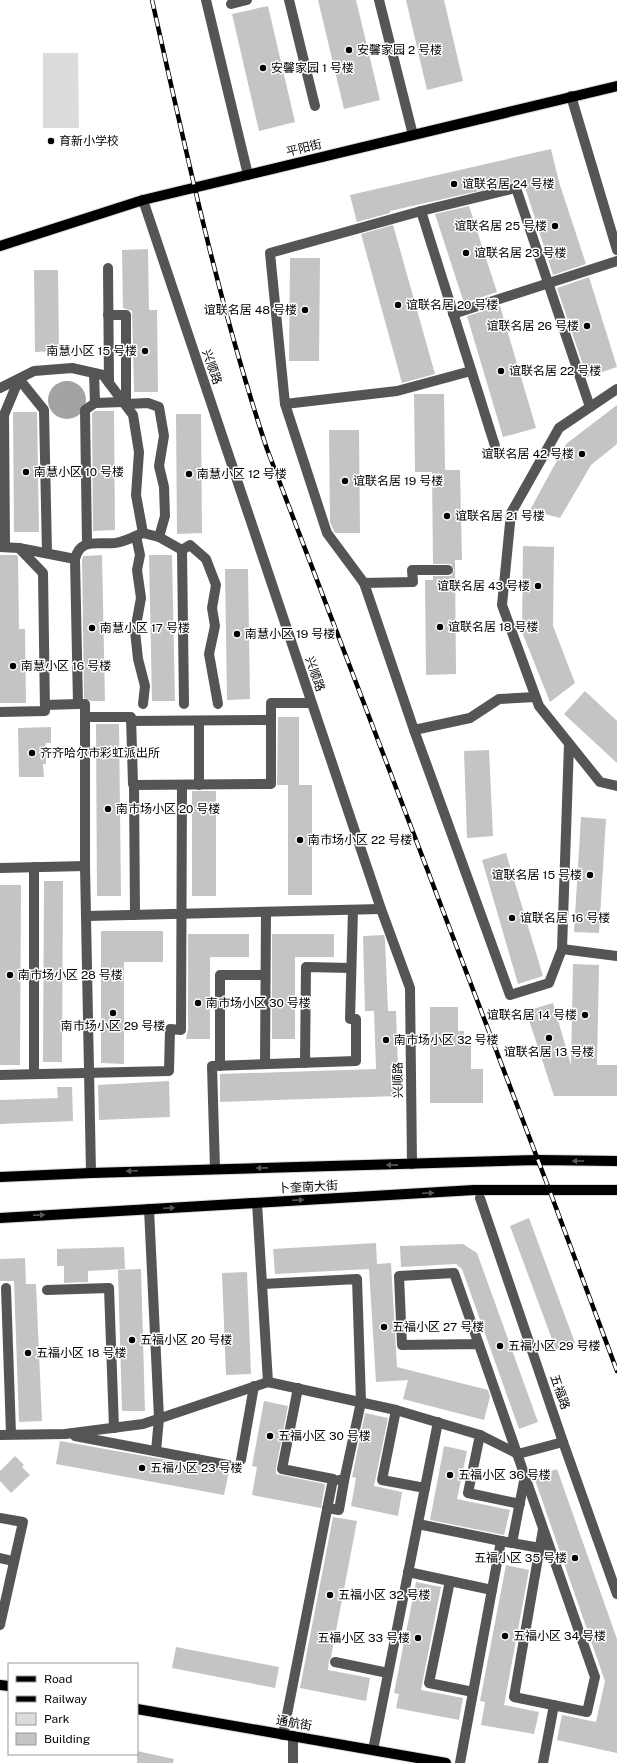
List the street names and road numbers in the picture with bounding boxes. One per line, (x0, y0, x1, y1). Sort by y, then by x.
street label: 平阳街 (285, 137, 323, 159)
street label: 兴顺路 (200, 348, 224, 386)
street label: 兴顺路 (303, 655, 327, 693)
street label: 兴顺路 (391, 1062, 405, 1098)
street label: 卜奎南大街 (278, 1178, 338, 1196)
street label: 五福路 (548, 1373, 572, 1411)
street label: 通航街 (275, 1713, 313, 1733)

